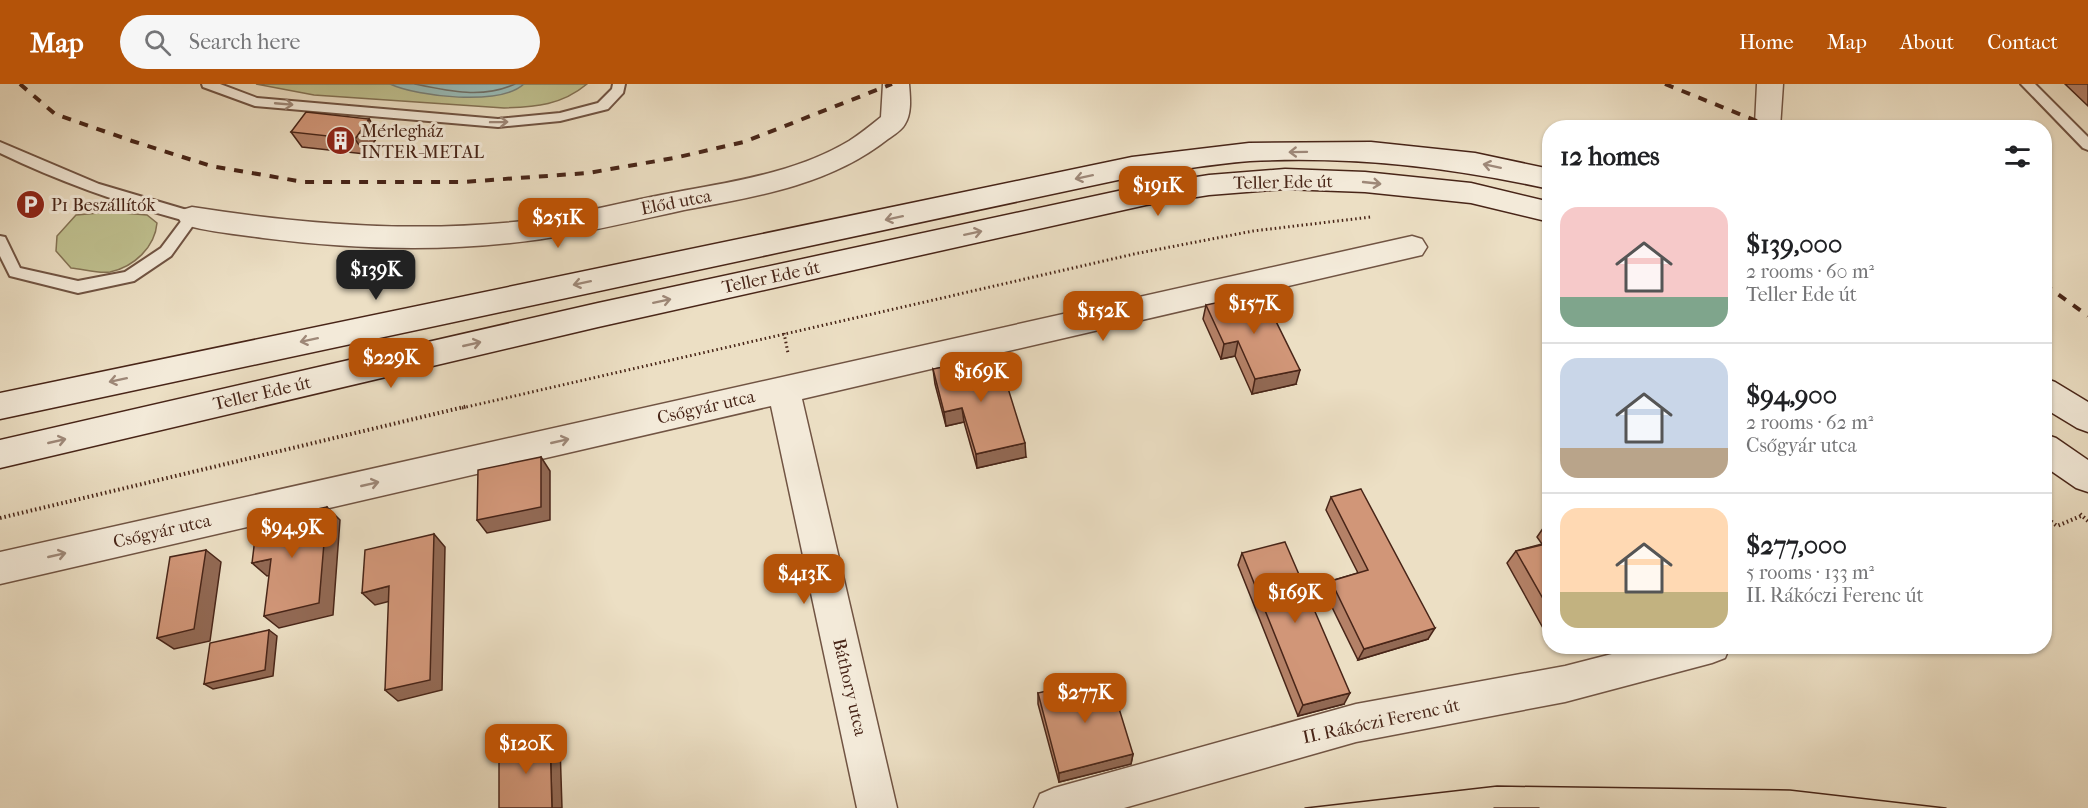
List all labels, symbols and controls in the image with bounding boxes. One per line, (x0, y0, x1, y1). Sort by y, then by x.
search box (120, 15, 540, 69)
text: Map (30, 26, 84, 59)
icon: search (141, 26, 174, 59)
text: Search here (189, 29, 300, 55)
text: Home (1739, 30, 1794, 54)
text: Map (1827, 30, 1867, 54)
text: About (1900, 30, 1954, 54)
text: Contact (1987, 30, 2058, 54)
one-way arrow (273, 99, 293, 110)
one-way arrow (489, 116, 509, 128)
place label: Mérlegház INTER-METAL (361, 121, 484, 163)
building icon: Mérlegház INTER-METAL (324, 125, 356, 157)
icon: filters (2001, 140, 2034, 173)
text: 12 homes (1560, 141, 1660, 172)
one-way arrow (1289, 146, 1309, 158)
one-way arrow (1483, 160, 1502, 172)
pin: $191K (1116, 166, 1200, 217)
street label: Teller Ede út (1233, 171, 1334, 194)
one-way arrow (1075, 172, 1095, 183)
text: $191K (1133, 174, 1183, 197)
one-way arrow (1362, 178, 1382, 189)
street label: Előd utca (639, 185, 714, 220)
parking icon: P1 Beszállítók (14, 189, 46, 221)
place label: P1 Beszállítók (51, 195, 156, 216)
pin: $251K (516, 198, 600, 249)
text: $251K (532, 206, 584, 229)
one-way arrow (884, 213, 904, 224)
one-way arrow (962, 227, 982, 238)
text: $139,000 (1746, 229, 1842, 260)
icon: home (1608, 231, 1680, 303)
pin: $139K (334, 250, 418, 301)
street label: Teller Ede út (720, 257, 823, 298)
text: $139K (350, 258, 402, 281)
text: 2 rooms · 60 m² (1746, 260, 1874, 283)
one-way arrow (573, 278, 592, 289)
text: Teller Ede út (1746, 283, 1857, 306)
pin: $157K (1212, 284, 1296, 335)
pin: $152K (1061, 291, 1145, 342)
text: $157K (1229, 292, 1279, 315)
one-way arrow (652, 295, 671, 306)
text: $152K (1077, 299, 1129, 322)
one-way arrow (300, 335, 319, 346)
pin: $229K (349, 338, 433, 389)
one-way arrow (462, 338, 481, 350)
text: $229K (363, 346, 419, 369)
pin: $169K (939, 352, 1023, 403)
text: $169K (954, 360, 1008, 383)
street label: Teller Ede út (211, 372, 314, 415)
one-way arrow (109, 375, 128, 386)
text: $94,900 (1746, 380, 1837, 411)
icon: home (1608, 382, 1680, 454)
street label: Csőgyár utca (655, 386, 758, 429)
text: 2 rooms · 62 m² (1746, 411, 1873, 434)
one-way arrow (47, 434, 66, 446)
one-way arrow (550, 434, 569, 446)
text: Csőgyár utca (1746, 434, 1857, 457)
one-way arrow (360, 478, 379, 489)
pin: $94.9K (243, 508, 341, 559)
street label: Csőgyár utca (111, 510, 214, 553)
text: $94.9K (261, 516, 323, 539)
text: $277,000 (1746, 530, 1847, 561)
icon: home (1608, 532, 1680, 604)
one-way arrow (47, 549, 66, 561)
pin: $413K (762, 554, 846, 605)
text: 5 rooms · 133 m² (1746, 561, 1874, 584)
text: $413K (778, 562, 830, 585)
pin: $169K (1253, 573, 1337, 624)
text: $169K (1268, 581, 1322, 604)
text: II. Rákóczi Ferenc út (1746, 584, 1924, 607)
street label: Báthory utca (828, 636, 871, 739)
pin: $277K (1043, 673, 1127, 724)
text: $277K (1057, 681, 1113, 704)
street label: II. Rákóczi Ferenc út (1301, 694, 1462, 748)
pin: $120K (484, 724, 568, 775)
text: $120K (499, 732, 553, 755)

